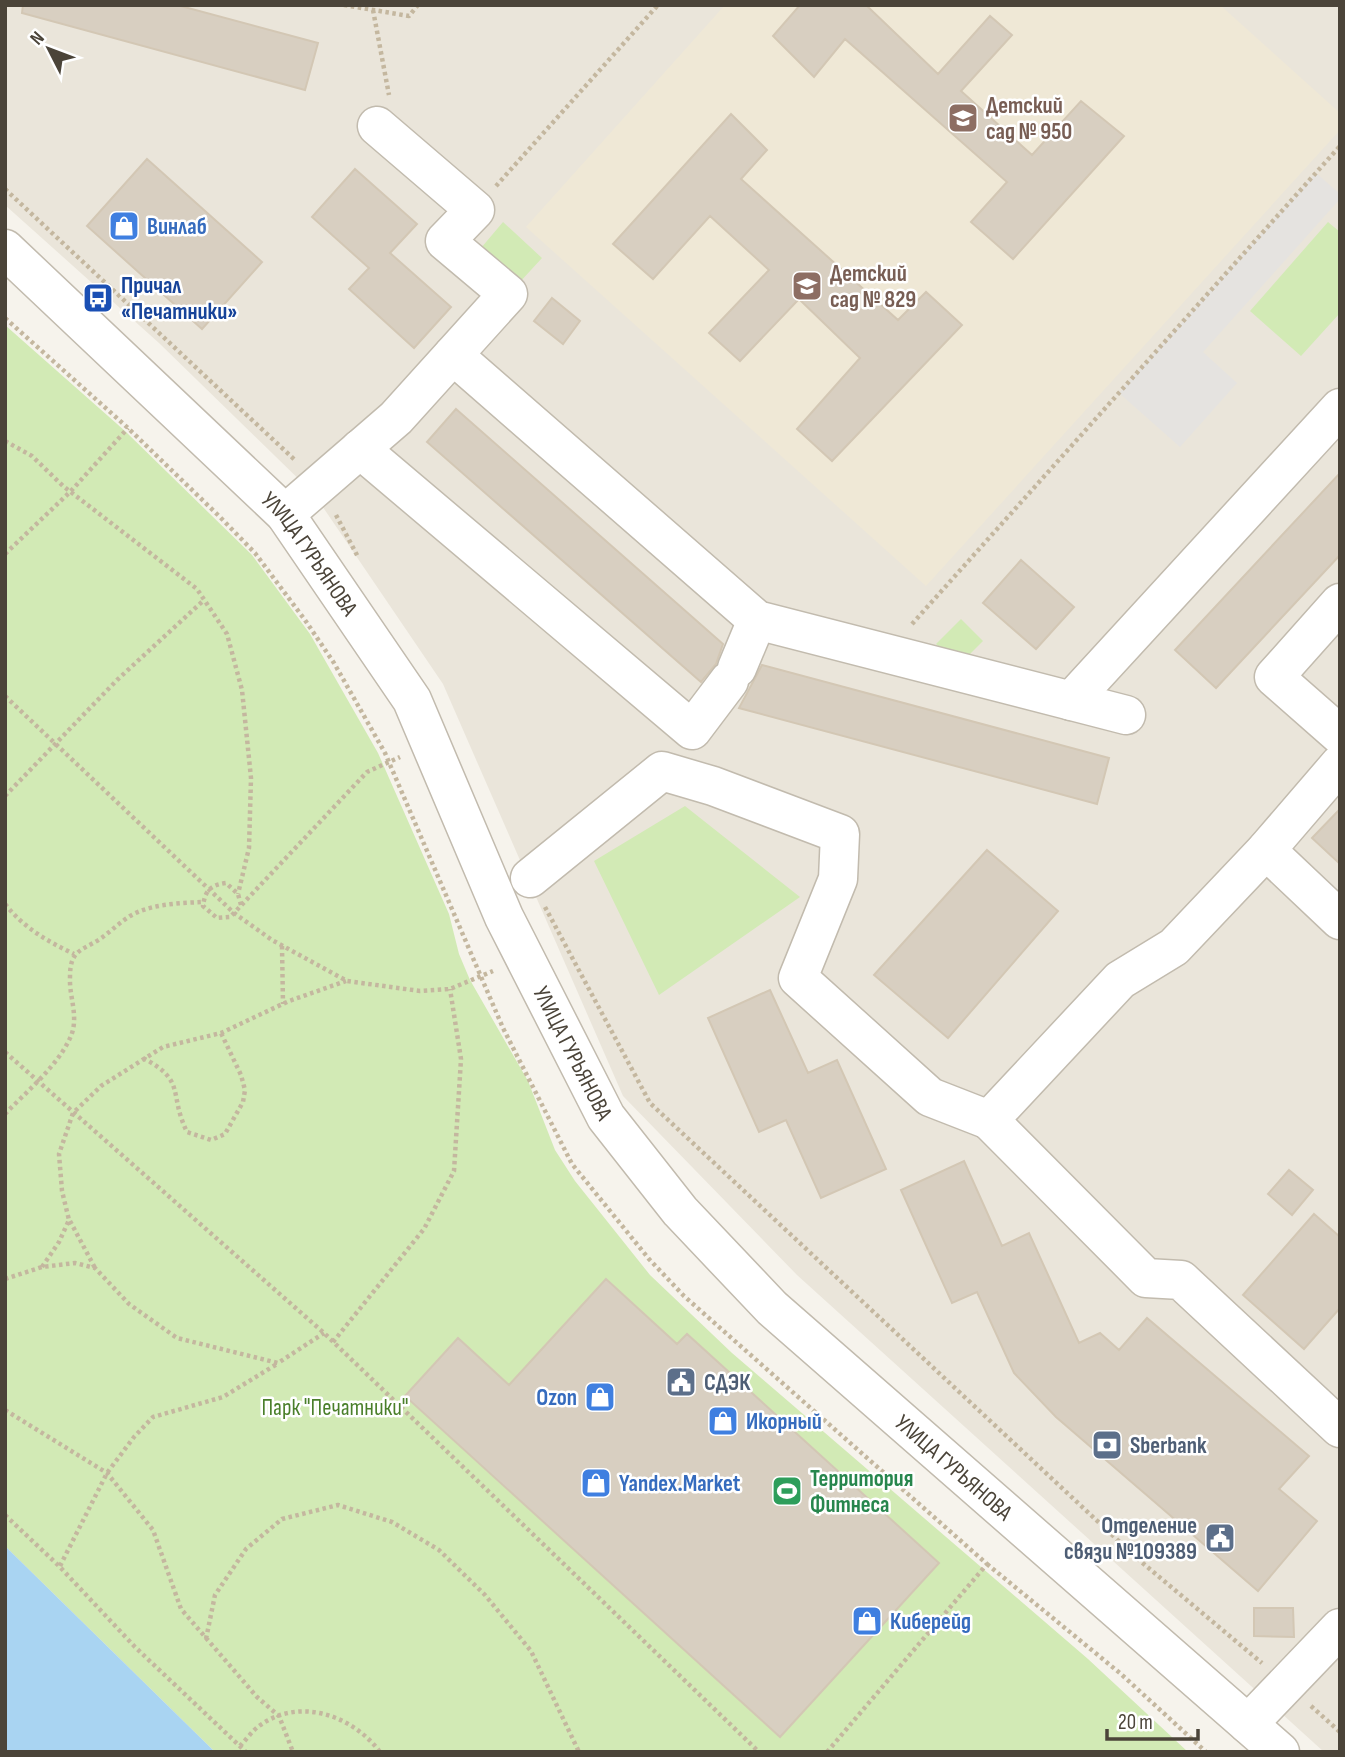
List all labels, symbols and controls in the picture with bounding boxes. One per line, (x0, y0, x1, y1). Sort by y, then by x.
north arrow (14, 14, 84, 84)
text: N (26, 27, 49, 50)
place label: Детский сад № 950 (986, 92, 1072, 146)
school or university icon: Детский сад № 950 (946, 101, 980, 135)
shop icon: Винлаб (107, 209, 141, 243)
place label: Винлаб (147, 213, 207, 241)
place label: Детский сад № 829 (830, 260, 916, 314)
school or university icon: Детский сад № 829 (790, 269, 824, 303)
place label: Причал «Печатники» (121, 272, 237, 326)
bus stop icon: Причал «Печатники» (81, 281, 115, 315)
street label: УЛИЦА ГУРЬЯНОВА (255, 486, 363, 622)
street label: УЛИЦА ГУРЬЯНОВА (527, 982, 618, 1125)
public building icon: СДЭК (664, 1365, 698, 1399)
place label: СДЭК (704, 1369, 751, 1397)
shop icon: Ozon (583, 1380, 617, 1414)
place label: Ozon (536, 1384, 577, 1412)
park label: Парк "Печатники" (261, 1394, 409, 1422)
shop icon: Икорный (706, 1404, 740, 1438)
place label: Икорный (746, 1408, 822, 1436)
street label: УЛИЦА ГУРЬЯНОВА (889, 1409, 1018, 1527)
bank icon: Sberbank (1090, 1428, 1124, 1462)
place label: Sberbank (1130, 1432, 1207, 1460)
place label: Территория Фитнеса (810, 1465, 913, 1519)
shop icon: Yandex.Market (579, 1466, 613, 1500)
place label: Yandex.Market (619, 1470, 741, 1498)
sports icon: Территория Фитнеса (770, 1474, 804, 1508)
place label: Отделение связи №109389 (1064, 1512, 1197, 1566)
public building icon: Отделение связи №109389 (1203, 1521, 1237, 1555)
shop icon: Киберейд (850, 1604, 884, 1638)
place label: Киберейд (890, 1608, 971, 1636)
scale bar (1107, 1698, 1198, 1742)
text: 20 m (1118, 1710, 1153, 1735)

